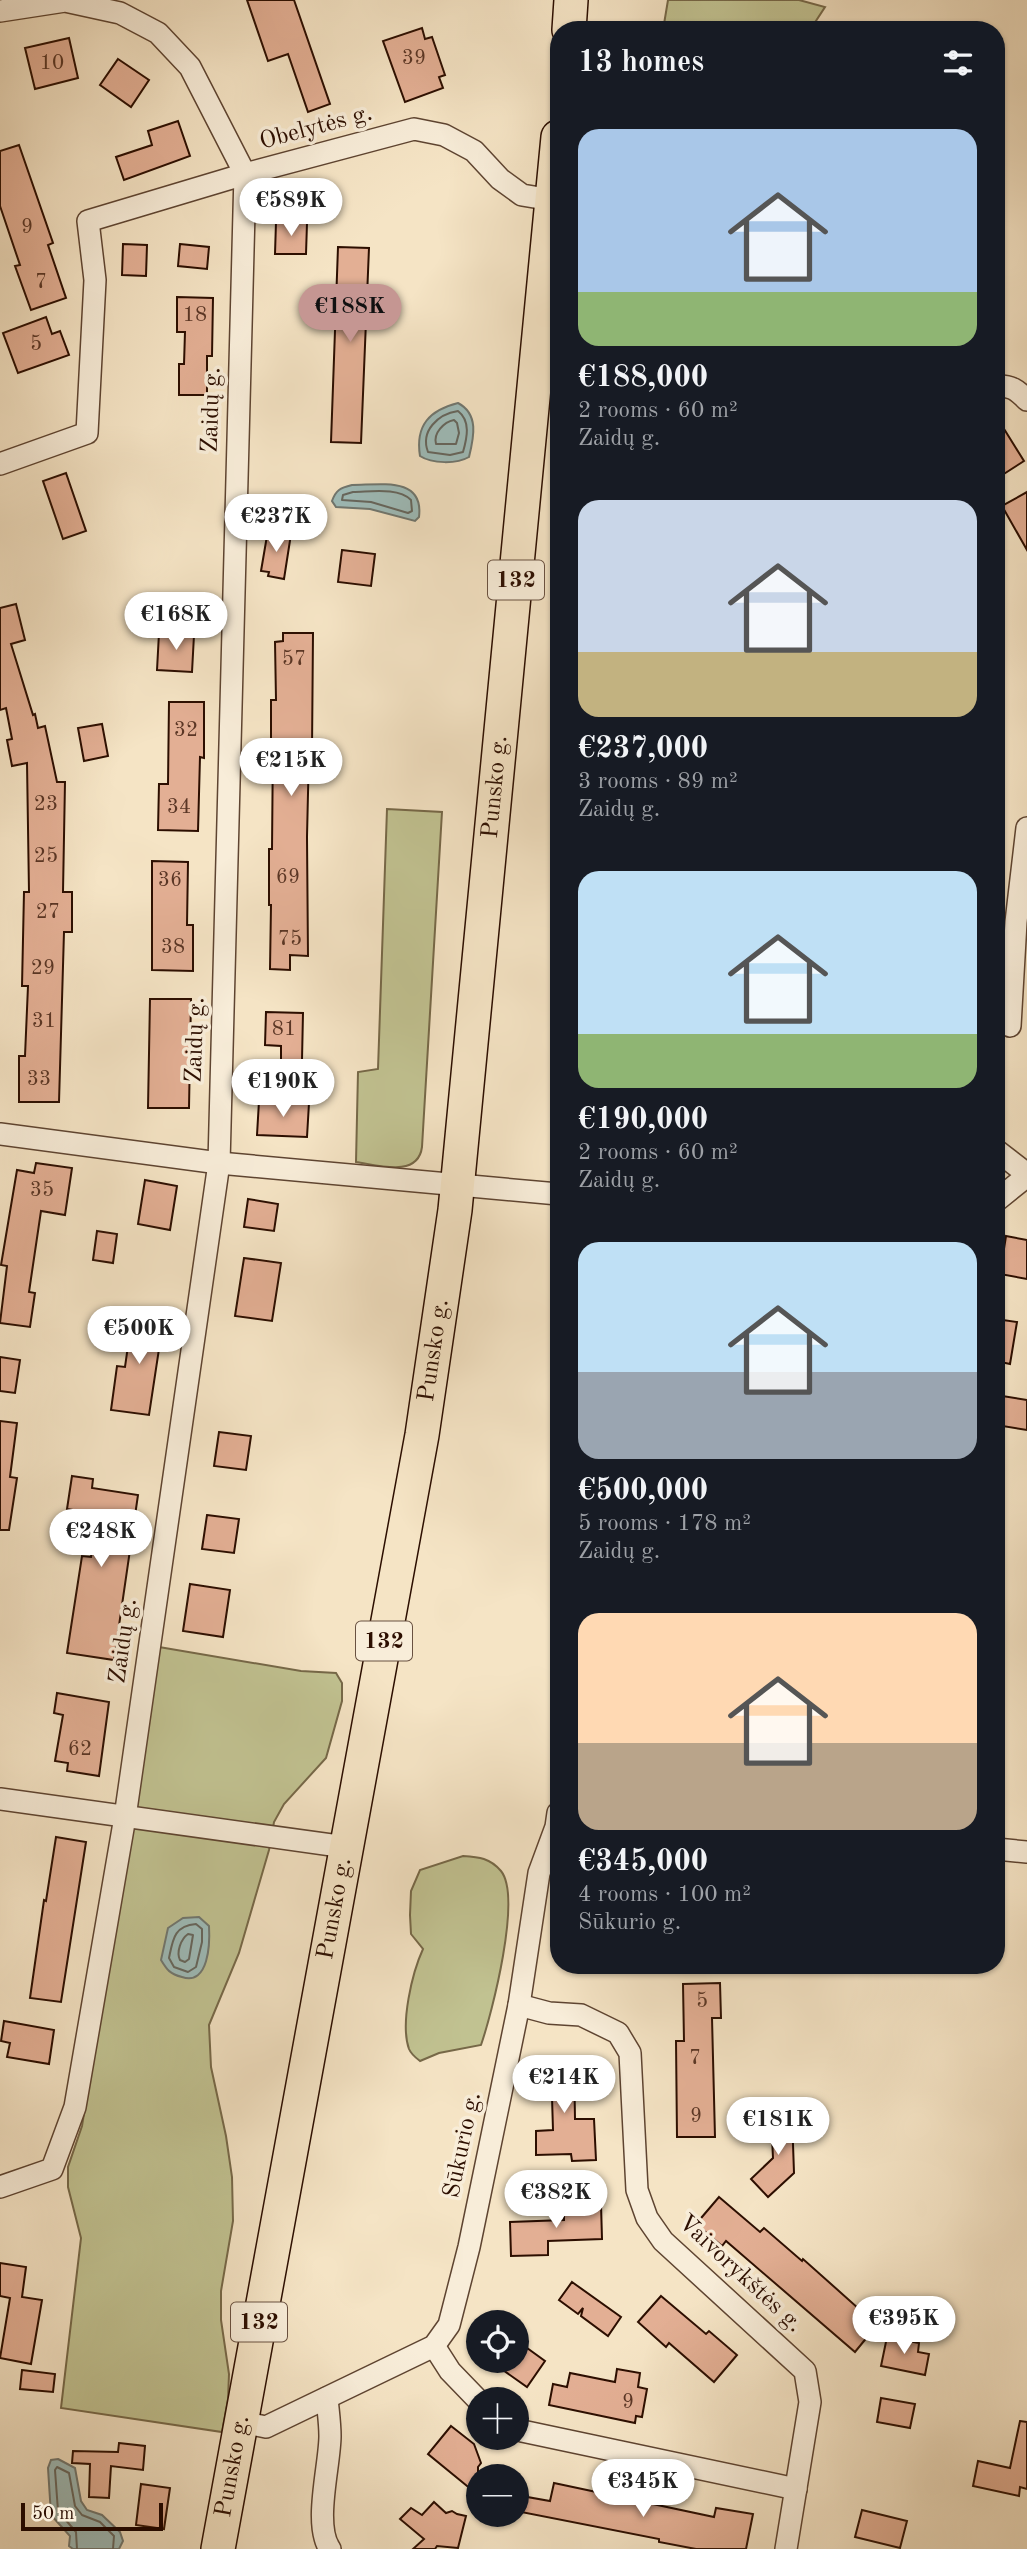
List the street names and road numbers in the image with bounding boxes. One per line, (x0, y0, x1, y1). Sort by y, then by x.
street label: Obelytės g. (257, 101, 375, 155)
street label: Zaidų g. (199, 367, 225, 453)
road number: 132 (488, 560, 544, 600)
street label: Punsko g. (479, 734, 513, 839)
street label: Zaidų g. (183, 997, 209, 1083)
street label: Punsko g. (415, 1298, 454, 1403)
street label: Zaidų g. (106, 1597, 142, 1685)
road number: 132 (356, 1622, 412, 1660)
street label: Punsko g. (314, 1856, 356, 1962)
street label: Sūkurio g. (440, 2090, 486, 2200)
street label: Vaivorykštės g. (673, 2211, 807, 2337)
road number: 132 (231, 2302, 287, 2342)
street label: Punsko g. (212, 2413, 254, 2519)

